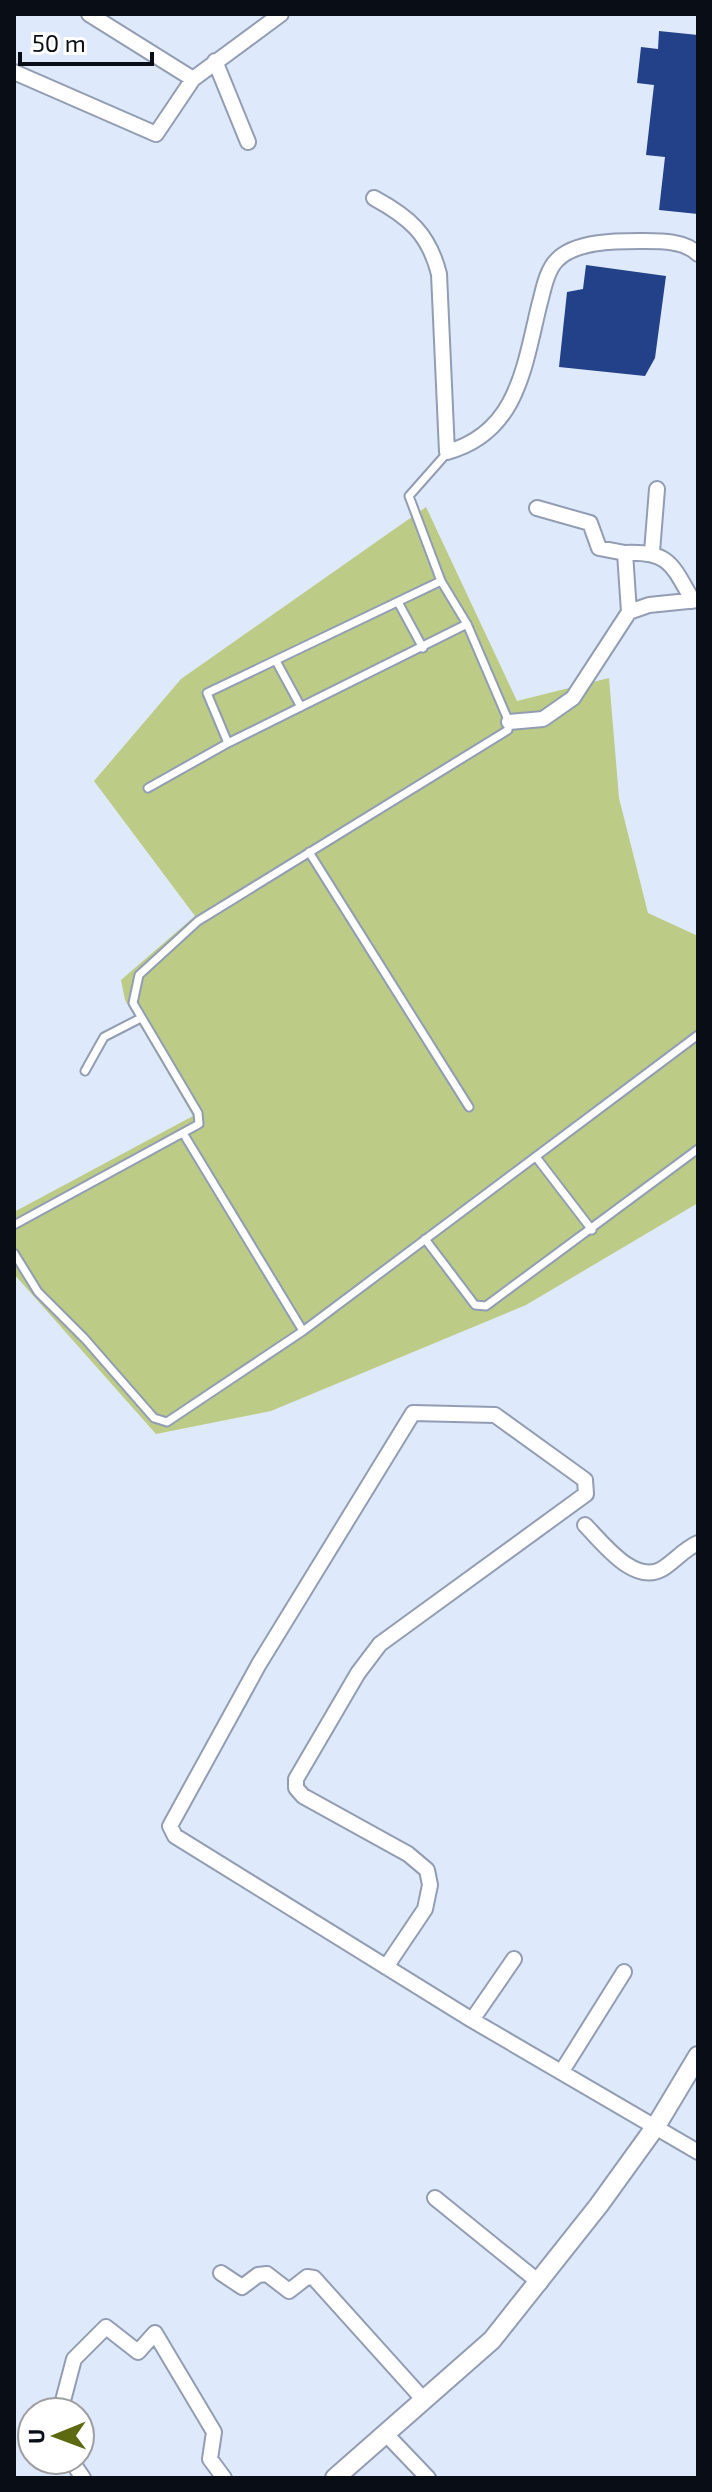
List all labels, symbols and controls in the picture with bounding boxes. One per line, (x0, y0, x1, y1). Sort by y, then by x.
scale bar (20, 16, 152, 66)
text: 50 m (32, 28, 86, 57)
north arrow (16, 2396, 96, 2476)
text: U (22, 2429, 48, 2444)

